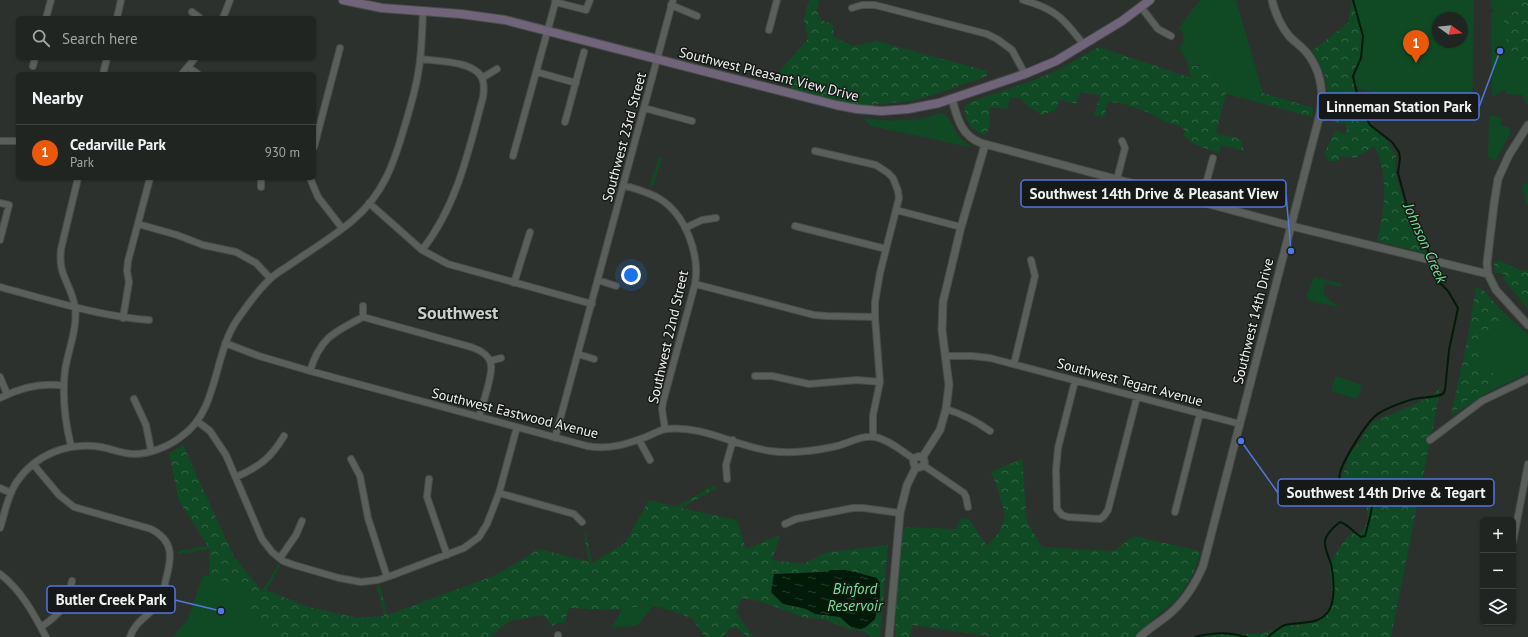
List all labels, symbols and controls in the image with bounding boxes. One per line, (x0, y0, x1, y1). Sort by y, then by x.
north arrow (1432, 12, 1468, 48)
search box (16, 16, 316, 60)
icon: search (30, 27, 52, 49)
text: Search here (62, 29, 138, 48)
pin: 1 (1403, 30, 1429, 63)
street label: Southwest Pleasant View Drive (677, 43, 861, 105)
street label: Southwest 23rd Street (598, 70, 650, 204)
text: Nearby (32, 87, 83, 109)
callout: Linneman Station Park (1318, 93, 1479, 120)
text: Linneman Station Park (1326, 97, 1472, 116)
text: Cedarville Park (70, 135, 166, 154)
text: 1 (41, 144, 49, 161)
text: 930 m (265, 144, 300, 161)
text: Park (70, 154, 94, 171)
callout: Southwest 14th Drive & Pleasant View (1021, 180, 1286, 207)
text: Southwest 14th Drive & Pleasant View (1030, 184, 1279, 203)
water label: Johnson Creek (1399, 199, 1452, 287)
street label: Southwest 14th Drive (1229, 256, 1277, 386)
your location (621, 265, 641, 285)
street label: Southwest 22nd Street (644, 268, 692, 406)
district label: Southwest (418, 301, 499, 324)
street label: Southwest Tegart Avenue (1055, 354, 1205, 410)
street label: Southwest Eastwood Avenue (430, 384, 600, 442)
callout: Southwest 14th Drive & Tegart (1278, 479, 1494, 506)
text: Southwest 14th Drive & Tegart (1287, 483, 1486, 502)
map controls (1480, 517, 1516, 625)
button: + (1480, 517, 1516, 553)
button: − (1480, 553, 1516, 589)
water label: Binford Reservoir (827, 579, 884, 615)
callout: Butler Creek Park (47, 586, 175, 613)
button: layers (1480, 589, 1516, 625)
text: Butler Creek Park (56, 590, 167, 609)

